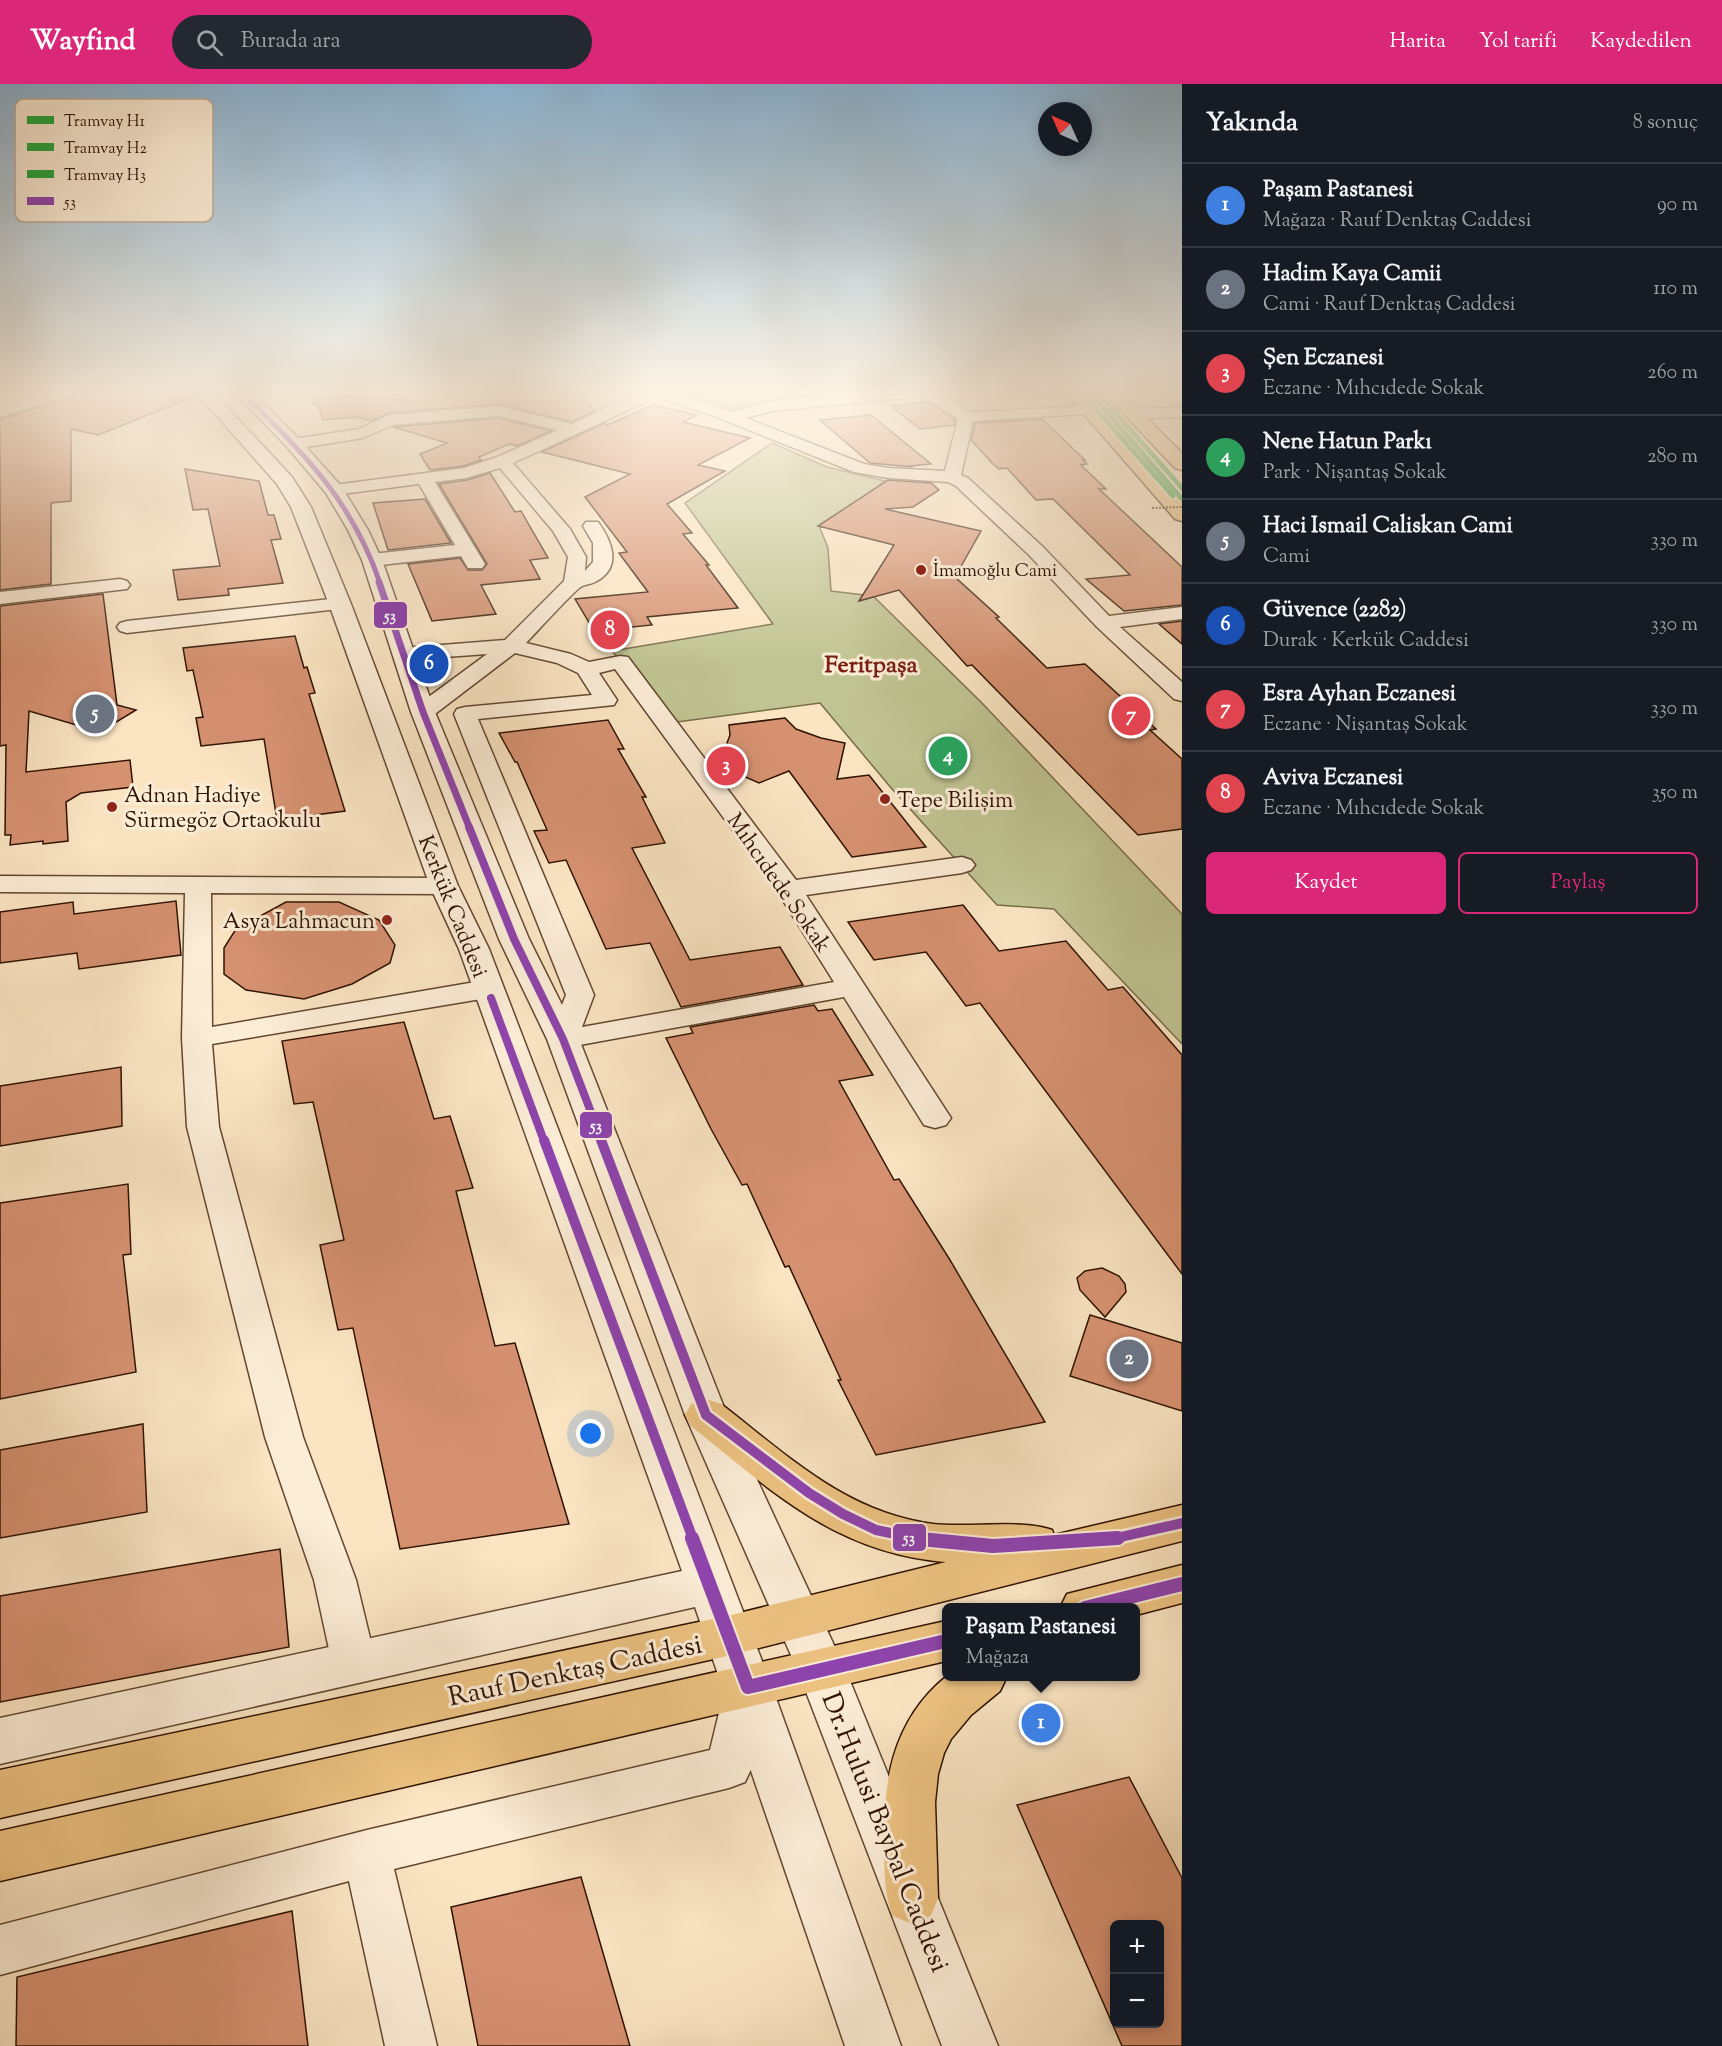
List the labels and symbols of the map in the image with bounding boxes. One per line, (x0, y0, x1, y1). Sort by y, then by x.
legend (15, 99, 213, 222)
north arrow (1038, 102, 1092, 156)
text: Tramvay H1 (64, 111, 146, 134)
text: Tramvay H2 (64, 138, 148, 161)
text: Tramvay H3 (64, 165, 146, 188)
text: 53 (63, 192, 76, 215)
place label: İmamoğlu Cami (933, 559, 1057, 585)
marker: İmamoğlu Cami (914, 563, 928, 577)
line badge: 53 (373, 601, 408, 629)
text: 53 (382, 606, 397, 629)
pin: 8 (590, 608, 630, 652)
pin: 6 (410, 642, 448, 686)
district label: Feritpaşa (825, 649, 918, 683)
pin: 5 (76, 692, 115, 736)
pin: 7 (1112, 694, 1150, 738)
pin: 4 (928, 734, 968, 778)
pin: 3 (706, 744, 746, 788)
place label: Adnan Hadiye Sürmegöz Ortaokulu (124, 781, 321, 838)
place label: Tepe Bilişim (897, 786, 1013, 818)
marker: Tepe Bilişim (878, 792, 892, 806)
marker: Adnan Hadiye Sürmegöz Ortaokulu (105, 800, 119, 814)
street label: Mıhcıdede Sokak (717, 807, 838, 960)
street label: Kerkük Caddesi (408, 831, 494, 983)
place label: Asya Lahmacun (223, 907, 375, 939)
marker: Asya Lahmacun (380, 913, 394, 927)
line badge: 53 (579, 1111, 613, 1139)
text: 53 (588, 1116, 603, 1139)
pin: 2 (1110, 1336, 1148, 1382)
your location (576, 1419, 605, 1448)
line badge: 53 (892, 1523, 927, 1552)
text: 53 (901, 1528, 916, 1551)
street label: Rauf Denktaş Caddesi (445, 1626, 706, 1718)
street label: Dr.Hulusi Baybal Caddesi (810, 1687, 958, 1979)
pin: 1 (1022, 1700, 1060, 1746)

